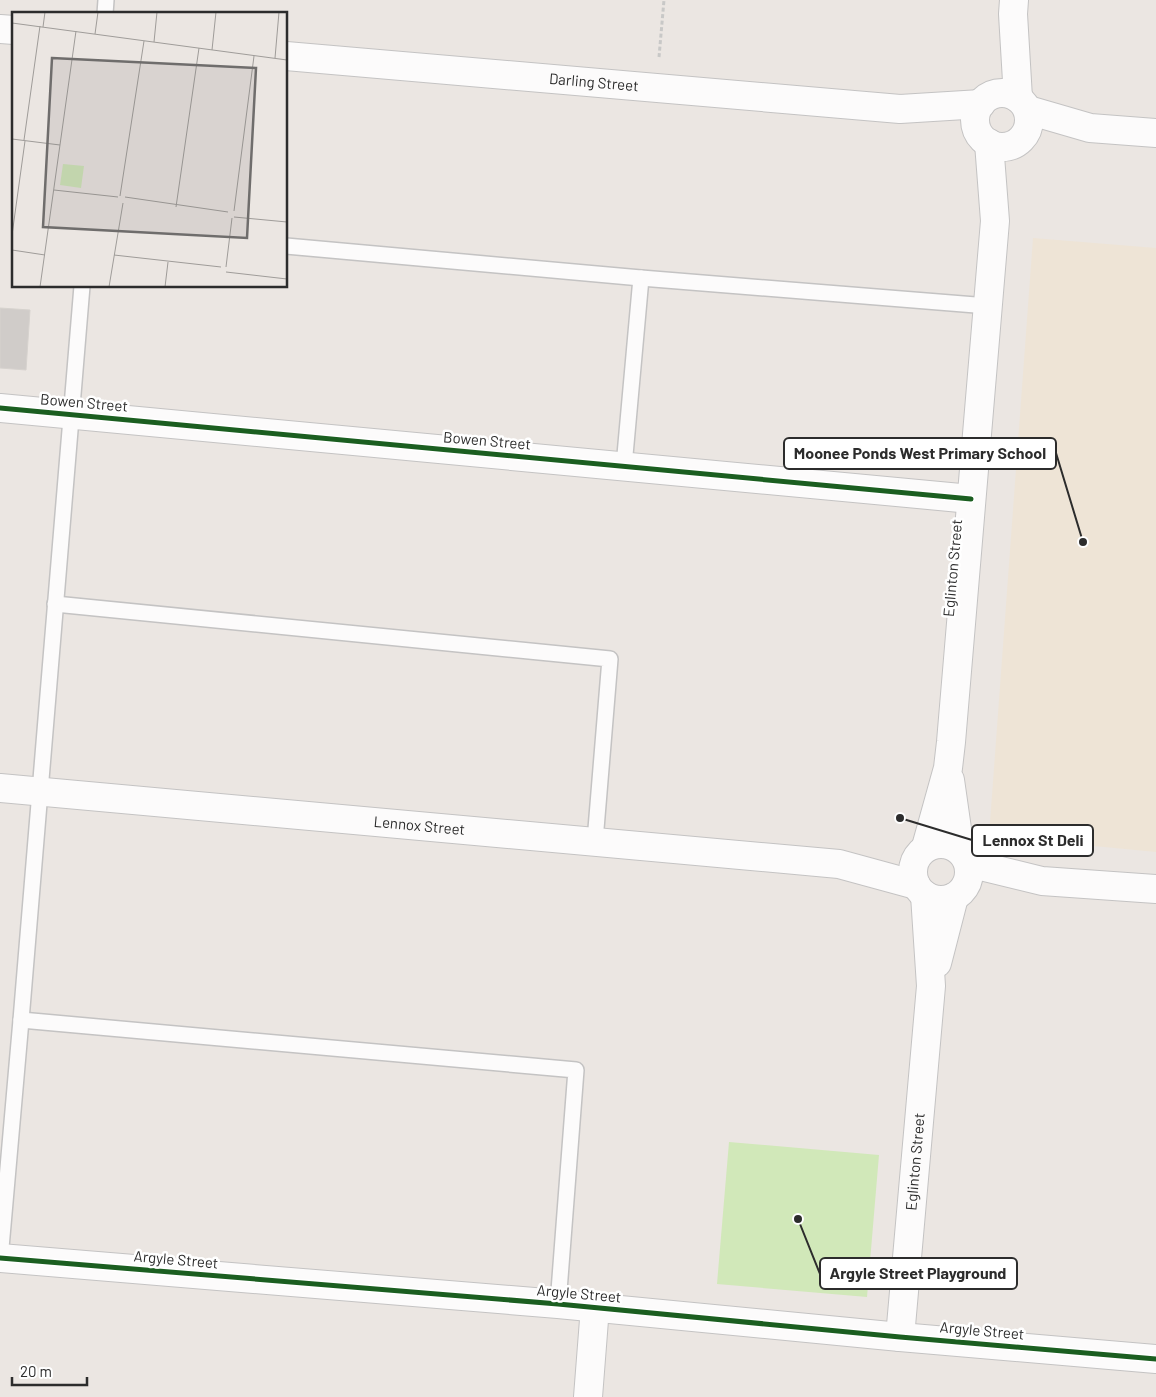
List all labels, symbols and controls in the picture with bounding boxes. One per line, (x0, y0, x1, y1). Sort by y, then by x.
inset map (12, 12, 288, 288)
street label: Darling Street (548, 69, 639, 94)
street label: Bowen Street (40, 389, 129, 415)
street label: Bowen Street (443, 427, 532, 453)
callout: Moonee Ponds West Primary School (784, 438, 1056, 469)
text: Moonee Ponds West Primary School (794, 443, 1046, 462)
street label: Eglinton Street (939, 518, 965, 617)
street label: Lennox Street (373, 812, 466, 838)
callout: Lennox St Deli (972, 825, 1093, 856)
text: Lennox St Deli (982, 830, 1084, 849)
street label: Eglinton Street (901, 1112, 928, 1211)
street label: Argyle Street (133, 1246, 219, 1272)
callout: Argyle Street Playground (820, 1258, 1017, 1289)
text: Argyle Street Playground (830, 1263, 1006, 1282)
street label: Argyle Street (536, 1280, 622, 1306)
street label: Argyle Street (939, 1317, 1025, 1343)
scale bar (12, 1354, 88, 1386)
text: 20 m (20, 1362, 52, 1380)

